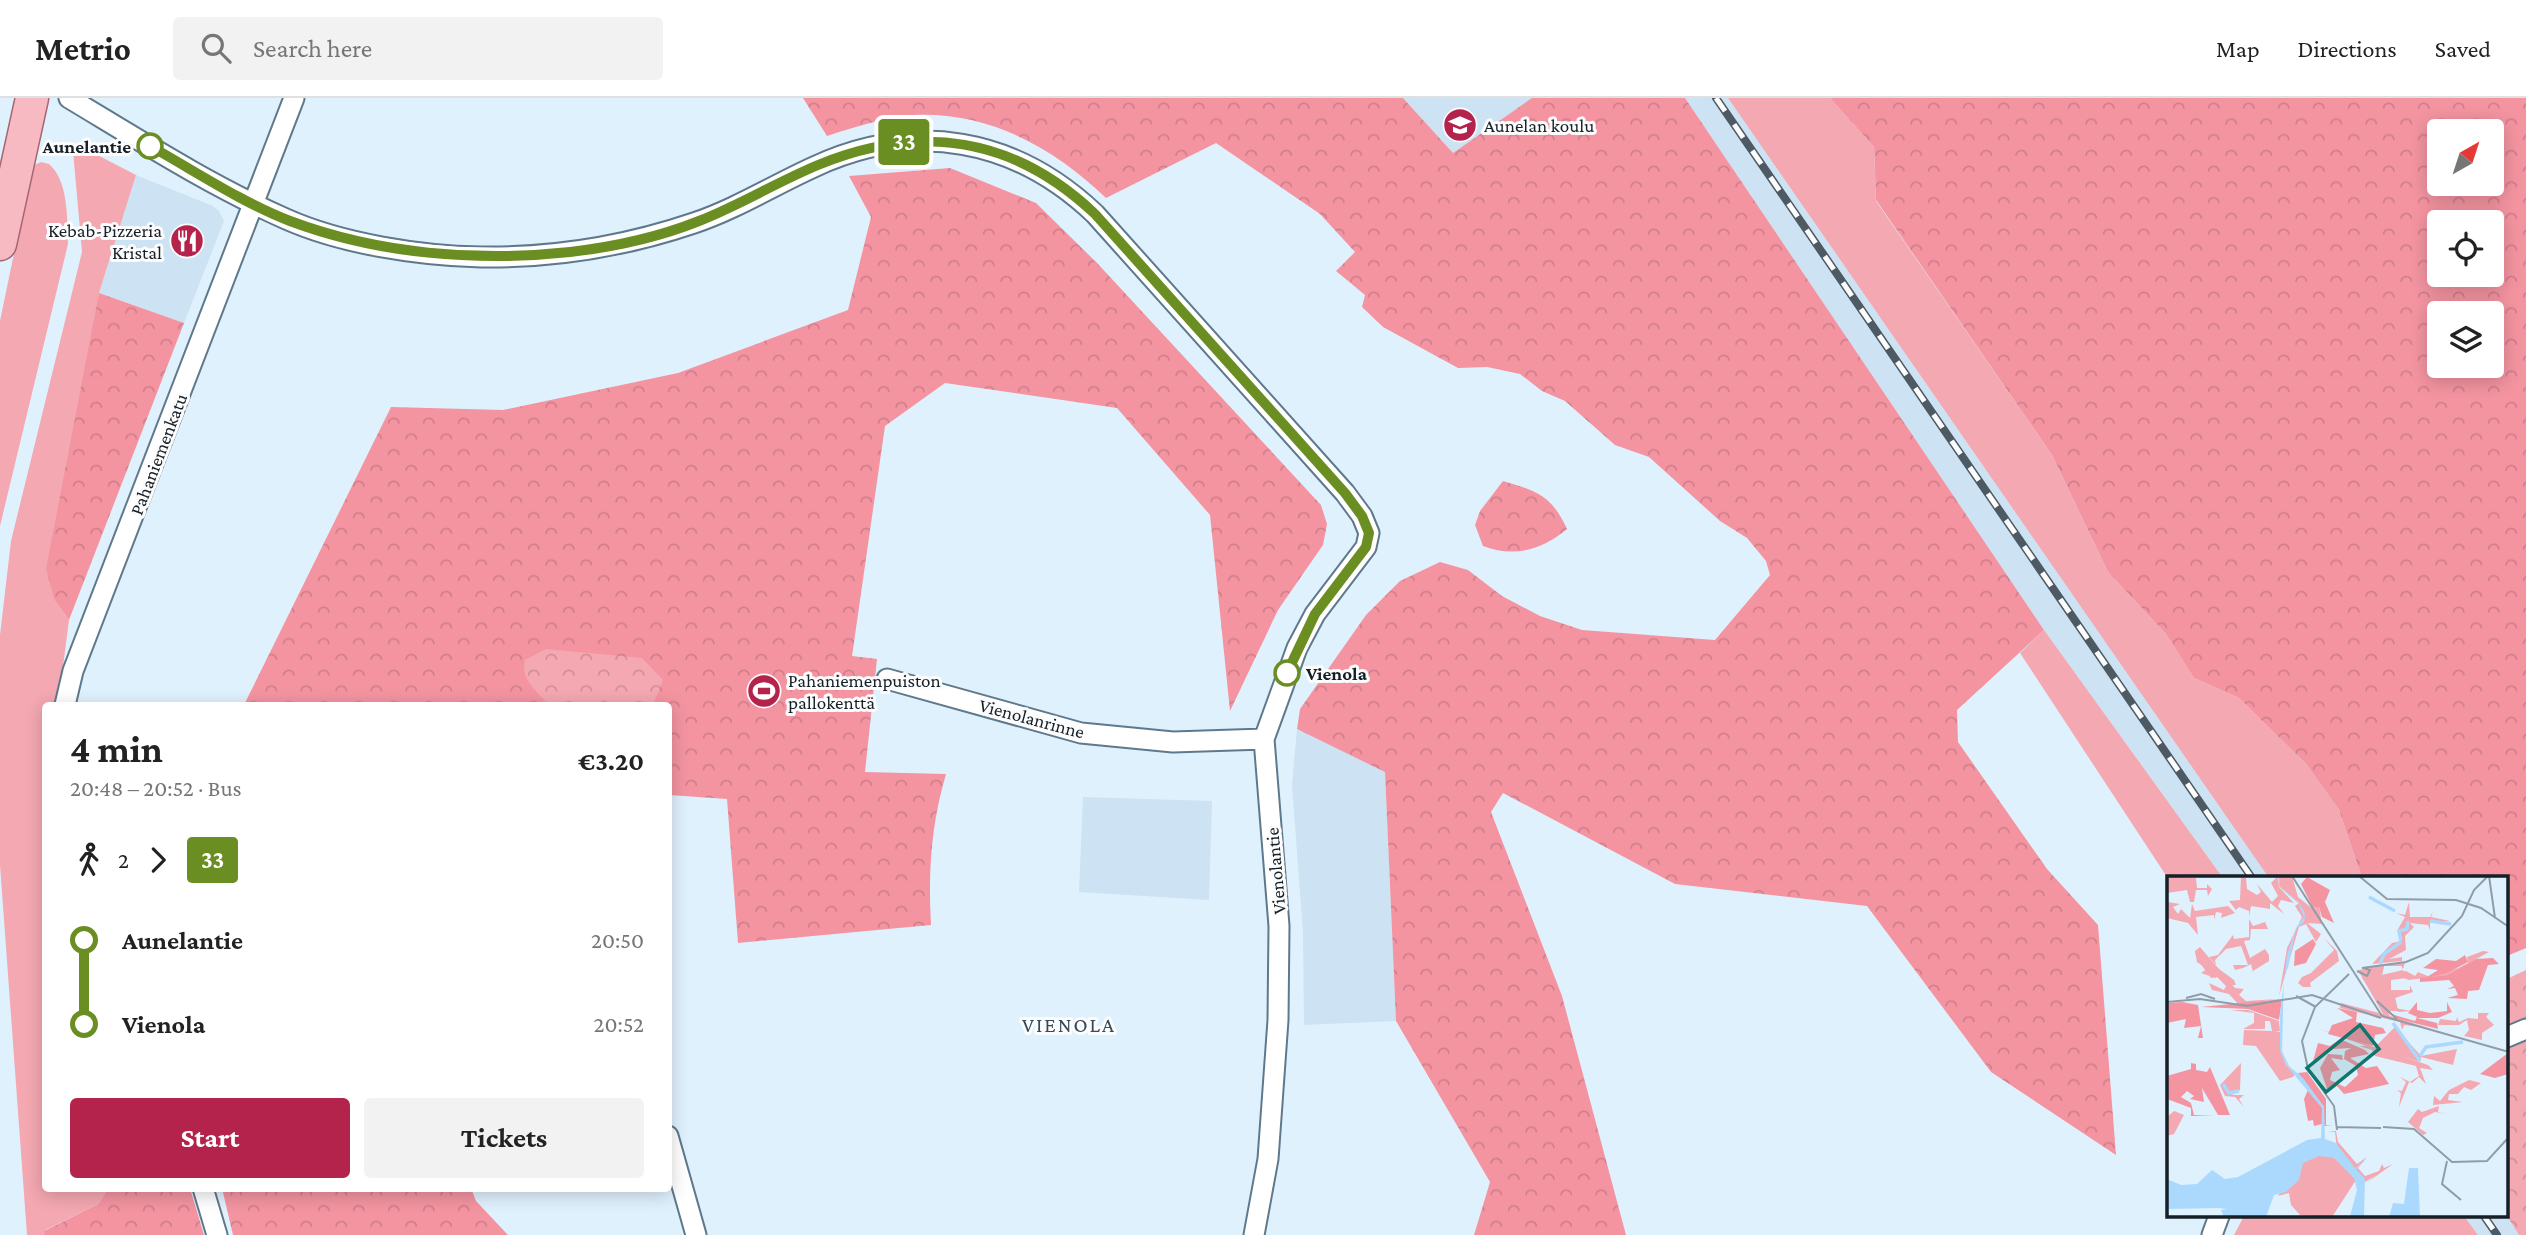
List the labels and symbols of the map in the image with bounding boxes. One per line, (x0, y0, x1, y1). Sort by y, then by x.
school or university icon: Aunelan koulu (1441, 106, 1479, 144)
place label: Aunelan koulu (1484, 115, 1594, 136)
line badge: 33 (872, 119, 936, 165)
north arrow (2427, 119, 2504, 196)
marker: Aunelantie (137, 133, 163, 159)
place label: Aunelantie (41, 136, 131, 157)
place label: Kebab-Pizzeria Kristal (48, 220, 162, 263)
restaurant icon: Kebab-Pizzeria Kristal (168, 222, 206, 260)
street label: Pahaniemenkatu (126, 390, 191, 518)
marker: Vienola (1274, 660, 1300, 686)
place label: Vienola (1305, 663, 1368, 684)
place label: Pahaniemenpuiston pallokenttä (788, 670, 941, 713)
sports icon: Pahaniemenpuiston pallokenttä (745, 672, 783, 710)
street label: Vienolanrinne (977, 694, 1087, 743)
street label: Vienolantie (1261, 827, 1290, 915)
inset map (2167, 876, 2508, 1218)
district label: VIENOLA (1022, 1013, 1116, 1037)

